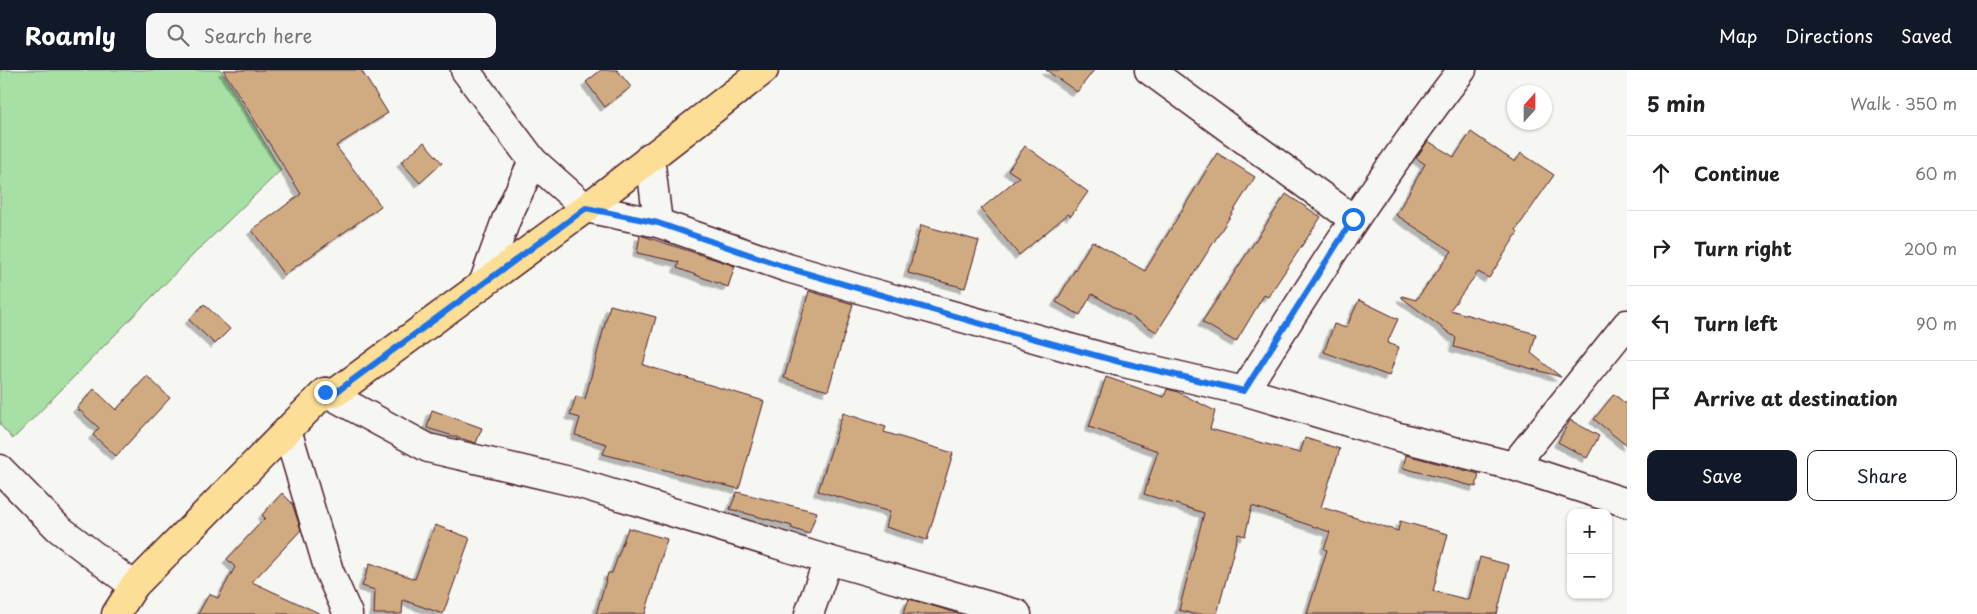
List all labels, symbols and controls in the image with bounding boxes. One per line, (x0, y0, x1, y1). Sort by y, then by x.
search box (146, 13, 496, 58)
text: Roamly (25, 17, 116, 53)
icon: search (164, 21, 192, 49)
text: Search here (204, 21, 312, 49)
text: Map (1719, 22, 1757, 49)
text: Directions (1785, 22, 1873, 49)
text: Saved (1901, 22, 1952, 49)
north arrow (1507, 85, 1552, 130)
text: 5 min (1647, 87, 1705, 119)
text: Walk · 350 m (1850, 91, 1957, 115)
icon: ahead (1647, 159, 1675, 187)
text: Continue (1694, 159, 1780, 187)
text: 60 m (1915, 161, 1957, 185)
route start (1342, 208, 1365, 231)
icon: right (1647, 234, 1675, 262)
text: Turn right (1694, 234, 1792, 262)
text: 200 m (1904, 236, 1957, 260)
icon: left (1647, 309, 1675, 337)
text: Turn left (1694, 309, 1778, 337)
text: 90 m (1916, 311, 1957, 335)
route end (314, 381, 337, 404)
icon: arrive (1647, 384, 1675, 412)
text: Arrive at destination (1694, 384, 1898, 412)
button: Save (1647, 450, 1797, 501)
button: Share (1807, 450, 1957, 501)
map controls (1567, 509, 1612, 599)
button: + (1567, 509, 1612, 554)
button: − (1567, 554, 1612, 599)

